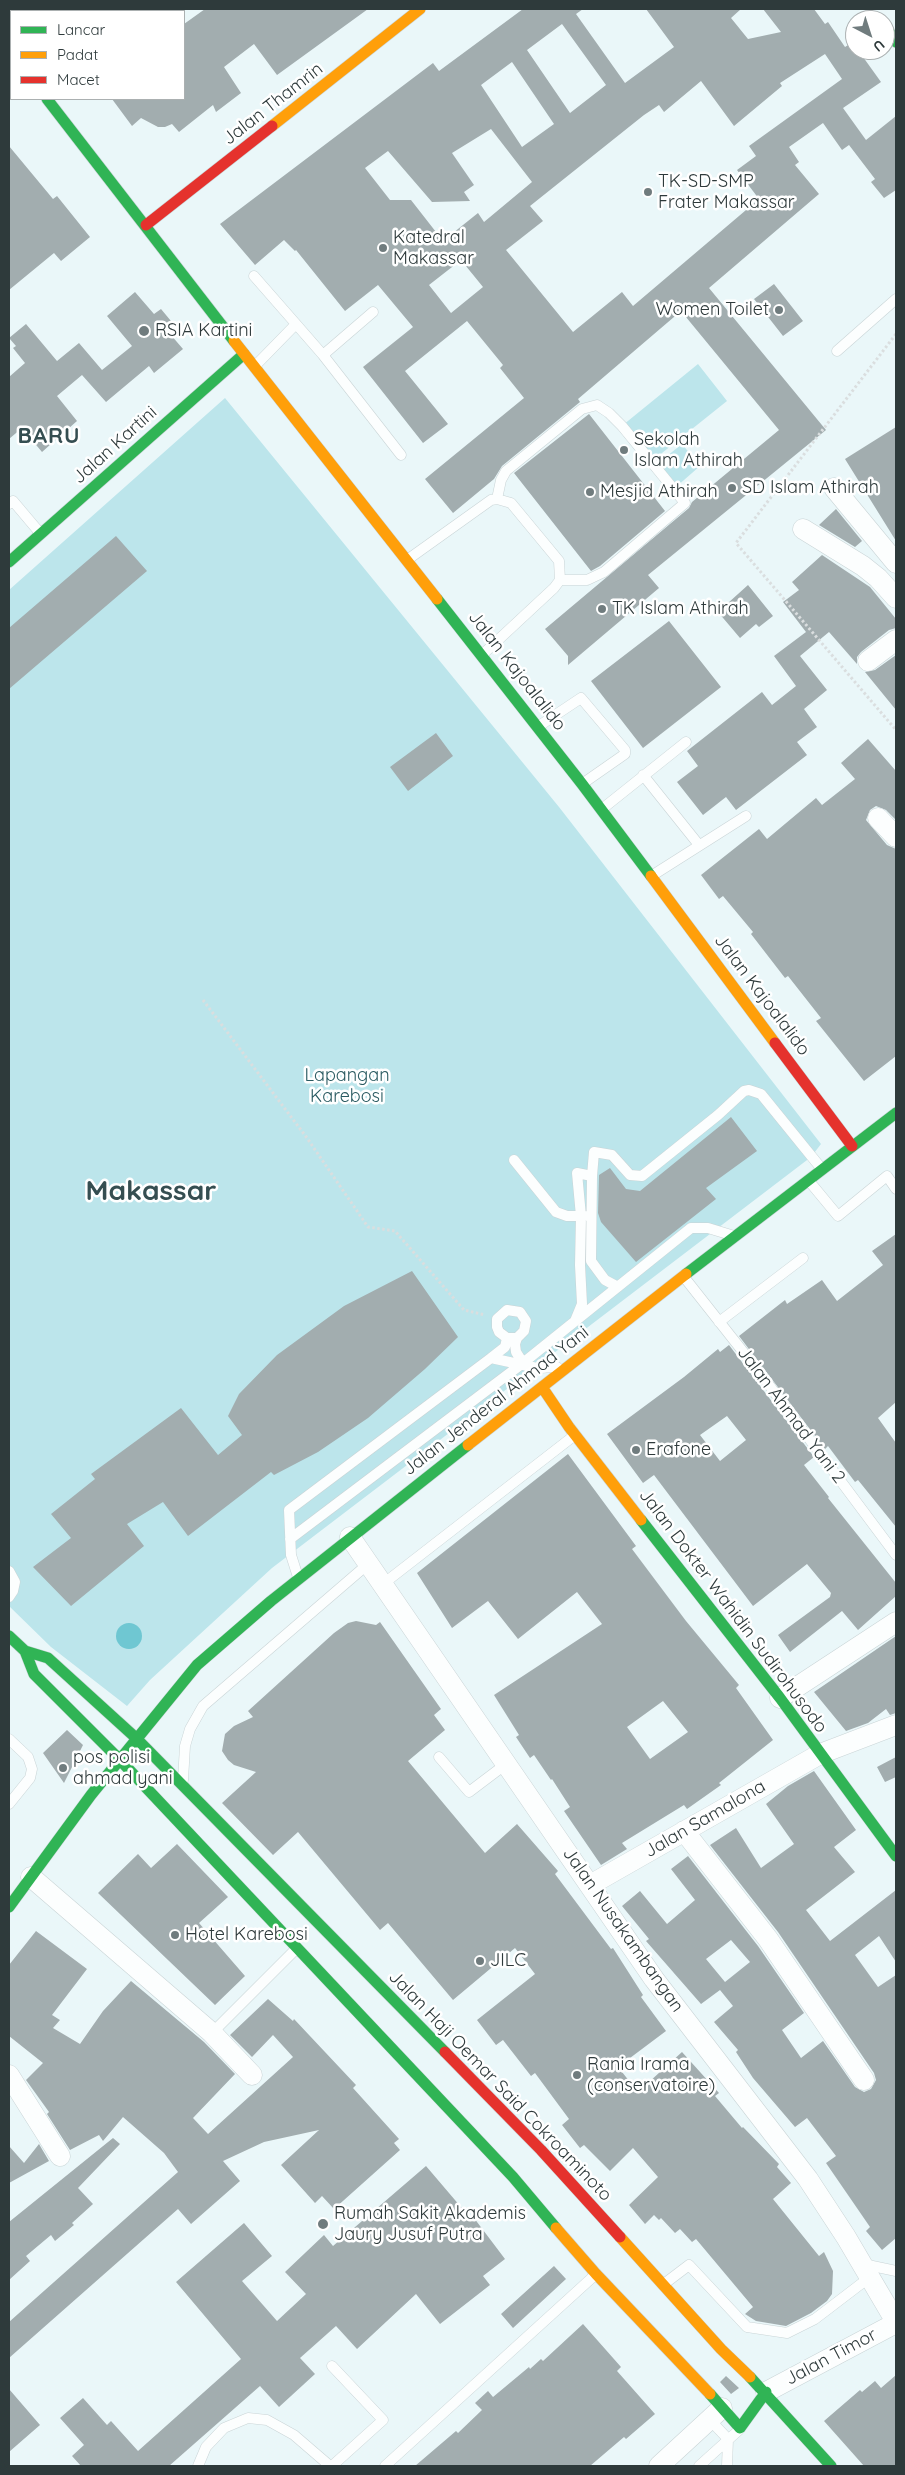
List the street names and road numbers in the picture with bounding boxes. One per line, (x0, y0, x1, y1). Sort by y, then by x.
street label: Jalan Thamrin (219, 58, 327, 150)
street label: Jalan Kartini (68, 402, 162, 488)
street label: Jalan Kajoalalido (464, 607, 570, 735)
street label: Jalan Kajoalalido (709, 930, 815, 1060)
street label: Jalan Jenderal Ahmad Yani (399, 1322, 593, 1480)
street label: Jalan Ahmad Yani 2 (732, 1342, 850, 1488)
street label: Jalan Dokter Wahidin Sudirohusodo (634, 1485, 832, 1737)
street label: Jalan Samalona (641, 1776, 769, 1862)
street label: Jalan Nusakambangan (558, 1844, 688, 2016)
street label: Jalan Haji Oemar Said Cokroaminoto (384, 1966, 616, 2206)
street label: Jalan Timor (782, 2324, 880, 2390)

